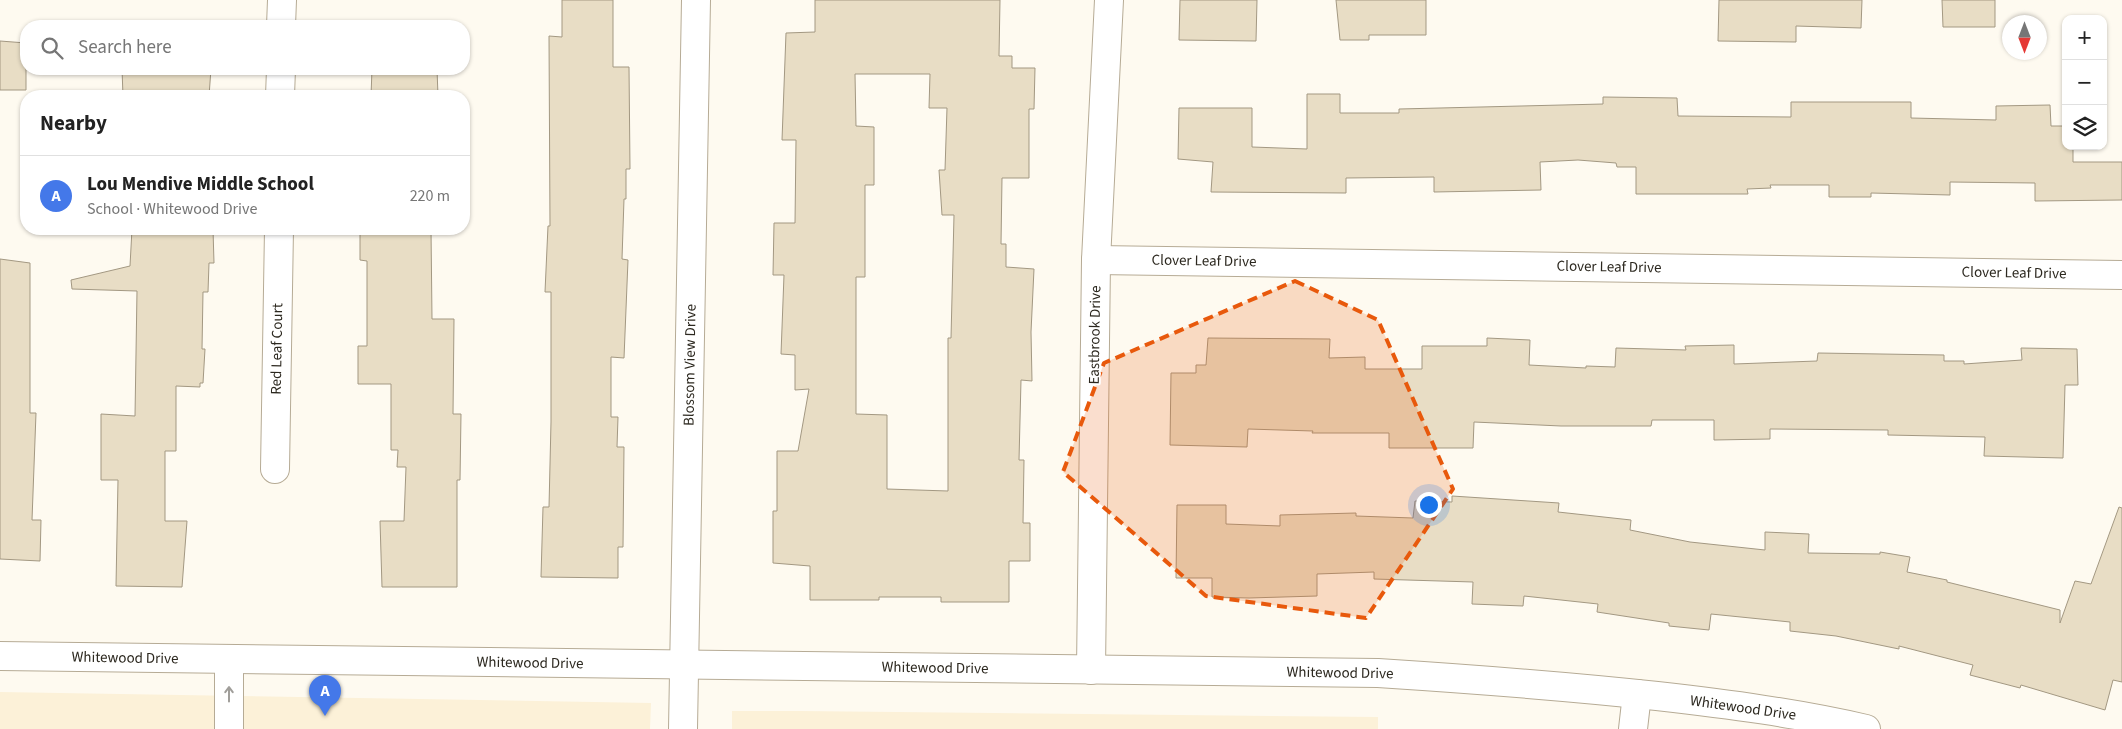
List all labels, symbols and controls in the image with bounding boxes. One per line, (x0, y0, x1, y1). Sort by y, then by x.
north arrow (2002, 15, 2047, 60)
map controls (2062, 15, 2107, 150)
button: + (2062, 15, 2107, 60)
search box (20, 20, 470, 75)
icon: search (38, 34, 66, 62)
text: Search here (78, 34, 172, 61)
button: − (2062, 60, 2107, 105)
button: layers (2062, 105, 2107, 150)
text: Nearby (40, 108, 107, 138)
text: Lou Mendive Middle School (87, 171, 314, 198)
text: A (51, 185, 61, 207)
text: 220 m (410, 185, 450, 207)
text: School · Whitewood Drive (87, 198, 257, 220)
street label: Clover Leaf Drive (1151, 250, 1257, 272)
street label: Clover Leaf Drive (1556, 256, 1662, 278)
street label: Clover Leaf Drive (1961, 262, 2067, 284)
street label: Eastbrook Drive (1084, 285, 1106, 385)
street label: Red Leaf Court (266, 303, 288, 395)
street label: Blossom View Drive (678, 304, 702, 426)
your location (1416, 492, 1442, 518)
street label: Whitewood Drive (71, 647, 179, 669)
street label: Whitewood Drive (476, 652, 584, 674)
street label: Whitewood Drive (881, 657, 989, 679)
street label: Whitewood Drive (1286, 662, 1394, 684)
pin: A (309, 675, 341, 716)
one-way arrow (224, 686, 234, 702)
street label: Whitewood Drive (1689, 690, 1797, 726)

